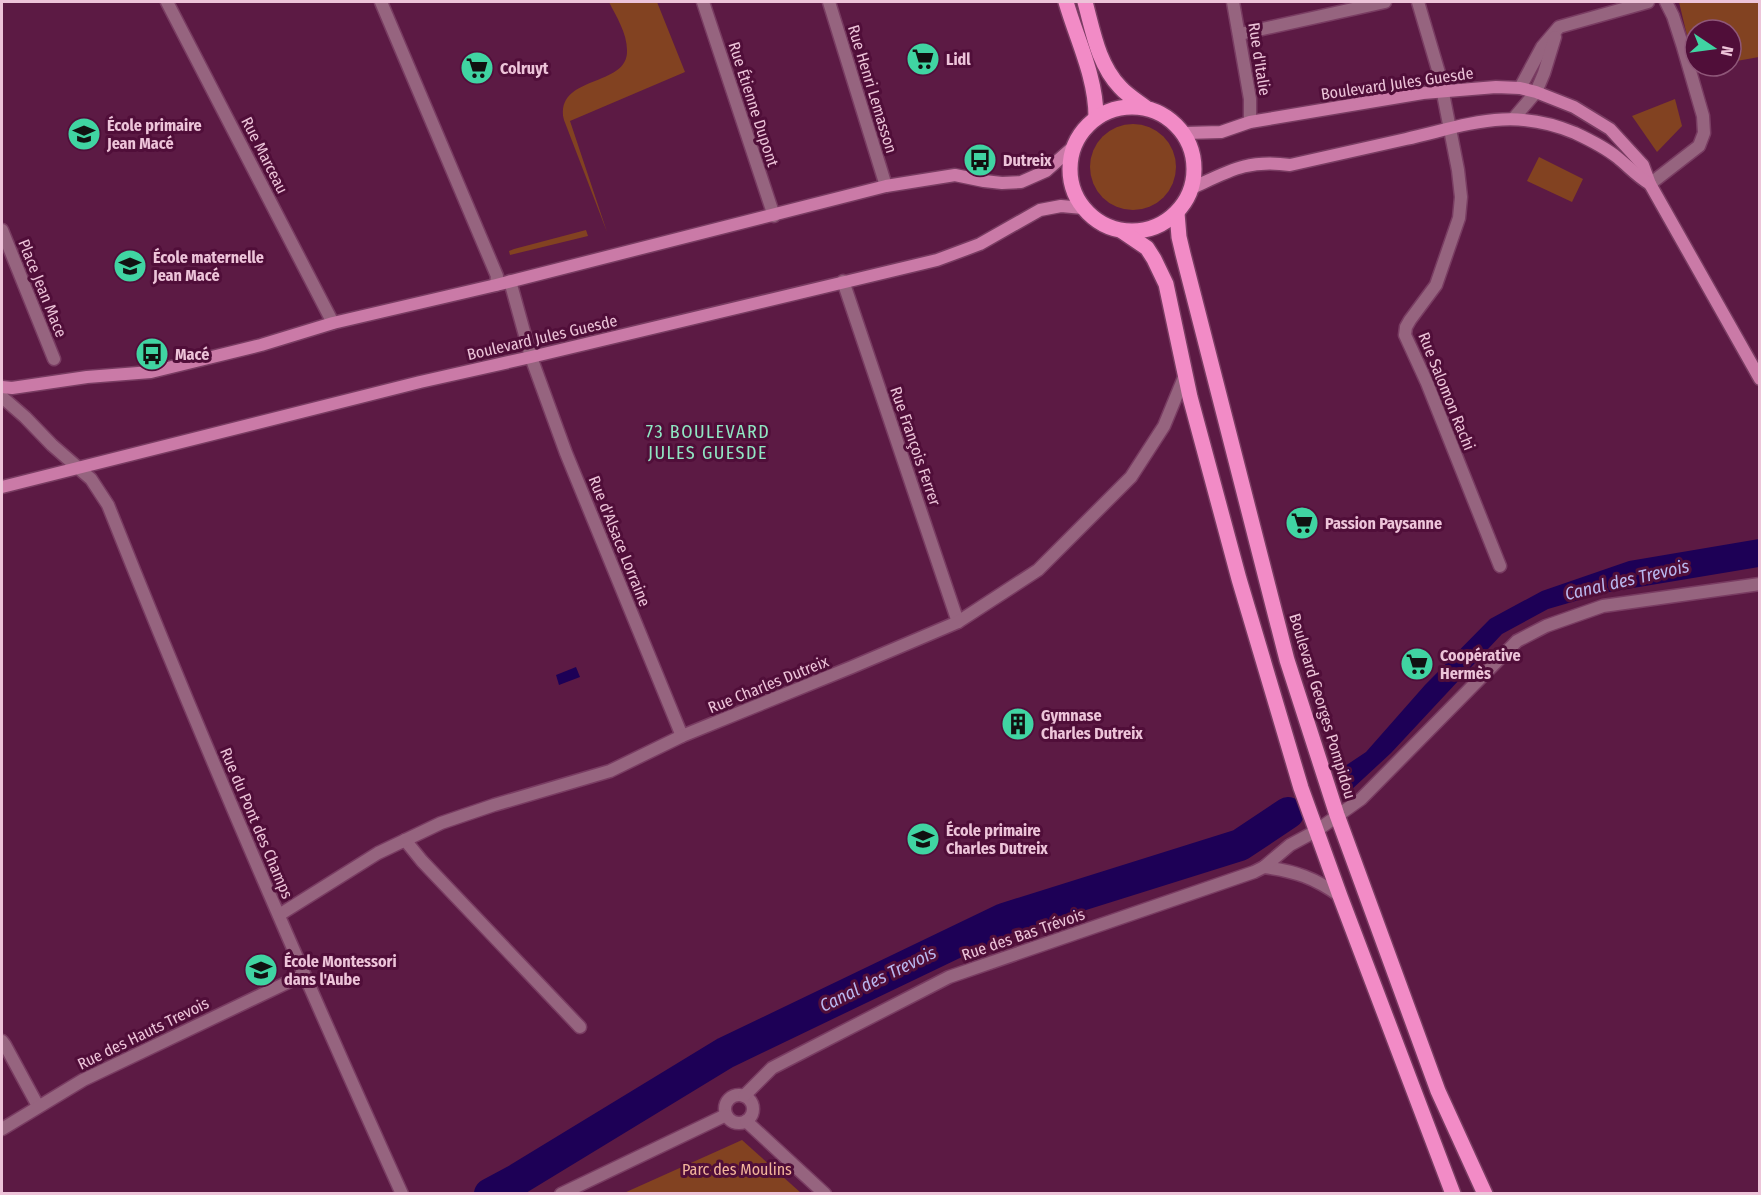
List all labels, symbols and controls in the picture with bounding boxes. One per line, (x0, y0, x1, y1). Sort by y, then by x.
north arrow (1683, 18, 1743, 78)
street label: Rue d'Italie (1244, 21, 1275, 97)
street label: Rue Henri Lemasson (844, 23, 901, 156)
street label: Rue Étienne Dupont (724, 39, 783, 170)
supermarket icon: Lidl (905, 41, 941, 77)
text: N (1717, 44, 1737, 58)
supermarket icon: Colruyt (459, 50, 495, 86)
place label: Lidl (946, 50, 971, 69)
place label: Colruyt (500, 59, 549, 78)
street label: Boulevard Jules Guesde (1320, 63, 1475, 104)
street label: Rue Marceau (237, 114, 292, 197)
place label: École primaire Jean Macé (106, 115, 202, 153)
school or university icon: École primaire Jean Macé (66, 116, 102, 152)
bus stop icon: Dutreix (962, 142, 998, 178)
place label: Dutreix (1003, 151, 1052, 170)
street label: Place Jean Mace (14, 236, 71, 340)
place label: École maternelle Jean Macé (152, 247, 264, 285)
school or university icon: École maternelle Jean Macé (112, 248, 148, 284)
street label: Boulevard Jules Guesde (465, 311, 619, 364)
street label: Rue Salomon Rachi (1414, 329, 1479, 453)
bus stop icon: Macé (134, 336, 170, 372)
place label: Macé (175, 345, 209, 364)
street label: Rue François Ferrer (886, 384, 945, 509)
district label: 73 BOULEVARD JULES GUESDE (646, 421, 770, 464)
street label: Rue d'Alsace Lorraine (585, 473, 655, 610)
supermarket icon: Passion Paysanne (1284, 505, 1320, 541)
place label: Passion Paysanne (1325, 514, 1442, 533)
water label: Canal des Trevois (1563, 555, 1692, 605)
street label: Boulevard Georges Pompidou (1285, 611, 1360, 801)
supermarket icon: Coopérative Hermès (1399, 646, 1435, 682)
place label: Coopérative Hermès (1440, 646, 1521, 683)
street label: Rue Charles Dutreix (705, 652, 831, 717)
building icon: Gymnase Charles Dutreix (1000, 706, 1036, 742)
place label: Gymnase Charles Dutreix (1041, 706, 1143, 743)
street label: Rue du Pont des Champs (216, 745, 297, 902)
place label: École primaire Charles Dutreix (946, 820, 1048, 858)
school or university icon: École primaire Charles Dutreix (905, 821, 941, 857)
street label: Rue des Bas Trévois (959, 904, 1087, 964)
water label: Canal des Trevois (816, 941, 940, 1017)
place label: École Montessori dans l'Aube (284, 951, 397, 989)
school or university icon: École Montessori dans l'Aube (243, 952, 279, 988)
street label: Rue des Hauts Trevois (74, 993, 212, 1074)
park label: Parc des Moulins (682, 1160, 792, 1179)

